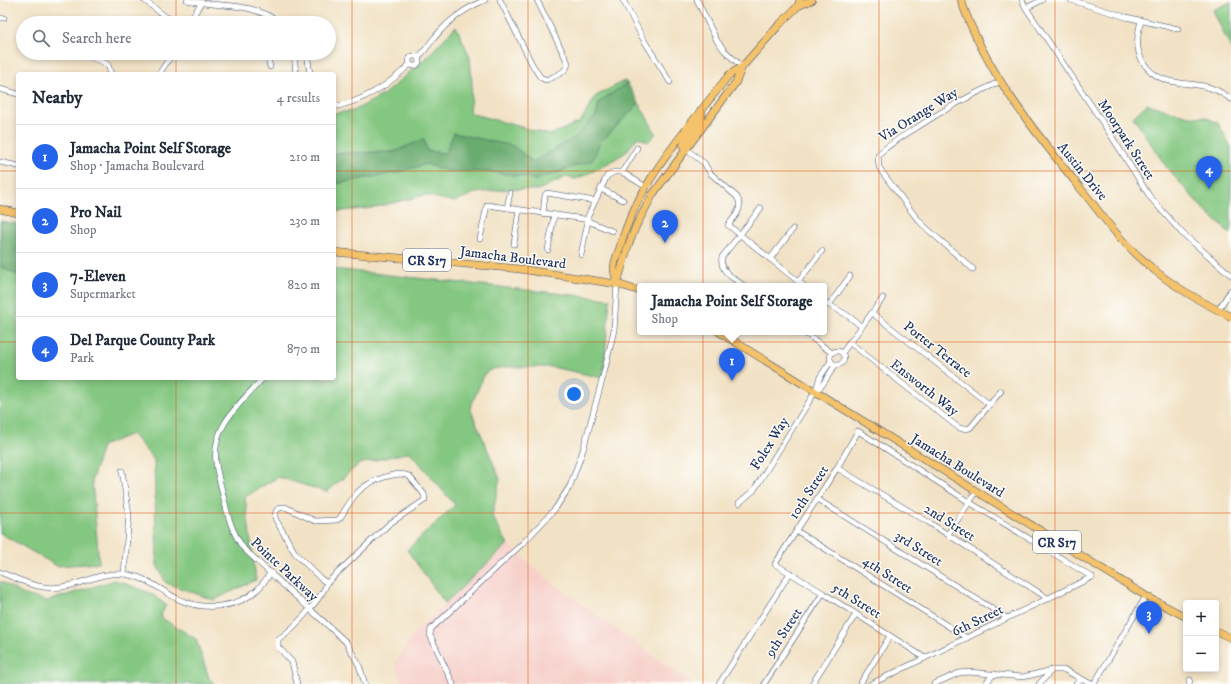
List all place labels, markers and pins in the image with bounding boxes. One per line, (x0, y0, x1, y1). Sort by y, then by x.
pin: 4 (1196, 156, 1222, 189)
pin: 2 (652, 210, 678, 243)
pin: 1 (719, 348, 745, 381)
pin: 3 (1136, 601, 1162, 634)

